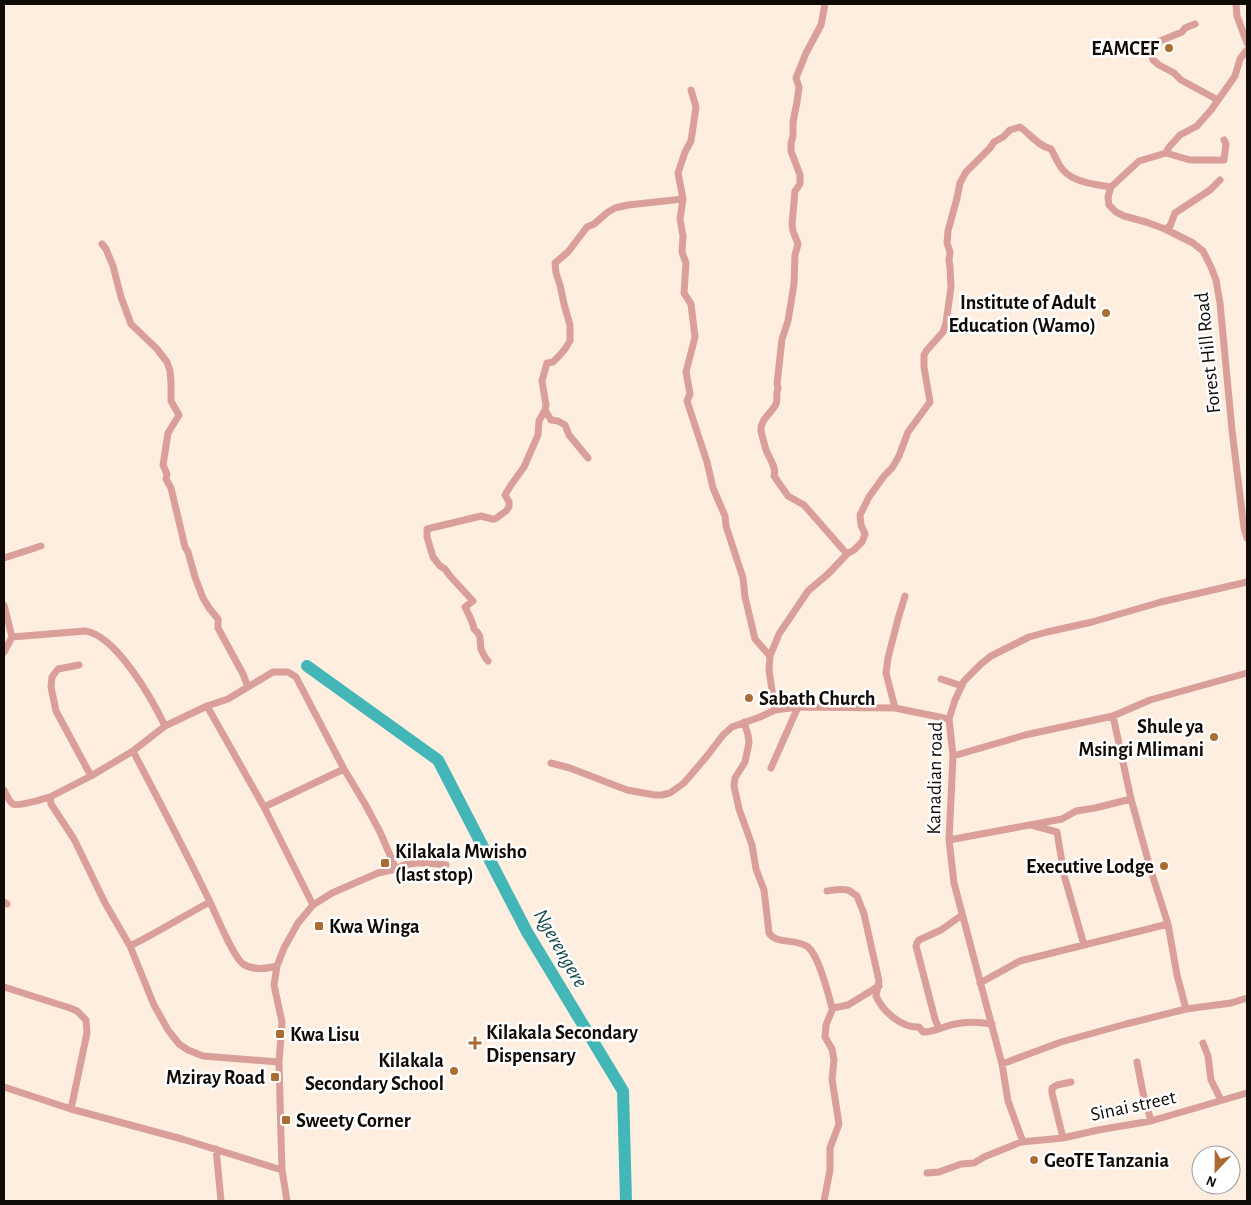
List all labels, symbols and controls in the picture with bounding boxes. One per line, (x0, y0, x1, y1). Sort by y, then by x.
place label: EAMCEF (1091, 39, 1160, 59)
marker: EAMCEF (1163, 42, 1175, 54)
street label: Forest Hill Road (1192, 291, 1224, 415)
place label: Institute of Adult Education (Wamo) (948, 293, 1096, 336)
marker: Institute of Adult Education (Wamo) (1100, 307, 1112, 319)
place label: Sabath Church (759, 689, 875, 709)
marker: Sabath Church (743, 692, 755, 704)
place label: Shule ya Msingi Mlimani (1078, 717, 1204, 760)
street label: Kanadian road (924, 721, 946, 835)
marker: Shule ya Msingi Mlimani (1208, 731, 1220, 743)
place label: Kilakala Mwisho (last stop) (395, 842, 527, 885)
marker: Kilakala Mwisho (last stop) (379, 857, 391, 869)
place label: Executive Lodge (1026, 857, 1154, 877)
marker: Executive Lodge (1158, 860, 1170, 872)
water label: Ngerengere (530, 905, 591, 991)
place label: Kwa Winga (329, 917, 420, 937)
marker: Kwa Winga (313, 920, 325, 932)
place label: Kilakala Secondary Dispensary (486, 1023, 638, 1066)
place label: Kwa Lisu (290, 1025, 360, 1045)
marker: Kwa Lisu (274, 1028, 286, 1040)
marker: Kilakala Secondary Dispensary (468, 1036, 482, 1050)
place label: Kilakala Secondary School (305, 1051, 444, 1094)
marker: Kilakala Secondary School (448, 1065, 460, 1077)
place label: Mziray Road (166, 1068, 265, 1088)
marker: Mziray Road (269, 1071, 281, 1083)
street label: Sinai street (1089, 1087, 1178, 1125)
place label: Sweety Corner (296, 1111, 411, 1131)
marker: Sweety Corner (280, 1114, 292, 1126)
north arrow (1191, 1145, 1241, 1195)
place label: GeoTE Tanzania (1044, 1151, 1170, 1171)
marker: GeoTE Tanzania (1028, 1154, 1040, 1166)
text: N (1204, 1173, 1219, 1189)

